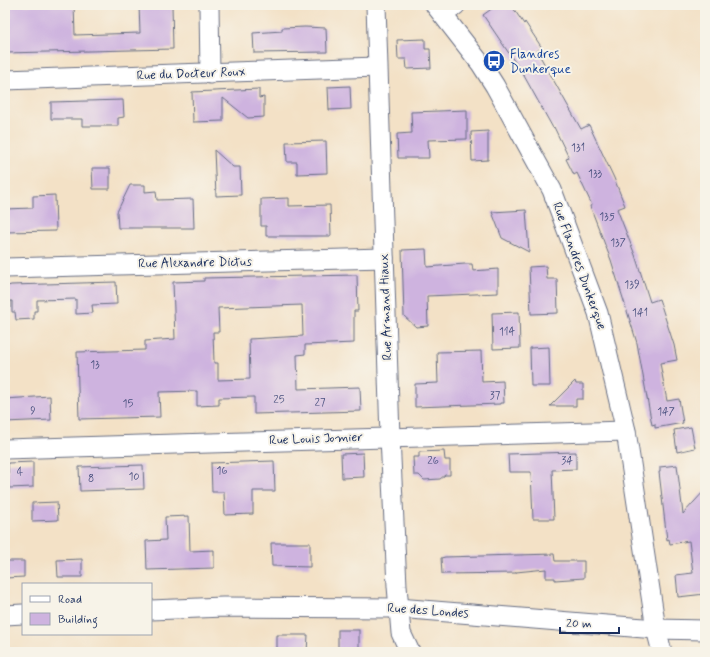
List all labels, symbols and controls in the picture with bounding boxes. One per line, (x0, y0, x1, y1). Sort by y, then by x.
place label: Flandres Dunkerque (510, 46, 571, 78)
bus stop icon: Flandres Dunkerque (481, 48, 507, 74)
street label: Rue du Docteur Roux (136, 64, 246, 84)
house number: 131 (571, 141, 585, 155)
house number: 133 (588, 167, 603, 181)
street label: Rue Flandres Dunkerque (548, 200, 610, 332)
house number: 135 (599, 210, 615, 224)
house number: 137 (610, 236, 626, 250)
street label: Rue Armand Hiaux (376, 253, 396, 361)
street label: Rue Alexandre Dictus (138, 254, 252, 272)
house number: 139 (624, 278, 640, 292)
house number: 141 (632, 306, 648, 320)
house number: 114 (499, 325, 516, 339)
house number: 13 (90, 358, 100, 372)
house number: 37 (490, 389, 501, 403)
house number: 25 (273, 393, 285, 407)
house number: 27 (315, 396, 326, 410)
house number: 15 (123, 397, 134, 411)
house number: 9 (30, 404, 36, 418)
house number: 147 (657, 405, 675, 419)
street label: Rue Louis Jomier (269, 429, 364, 449)
house number: 26 (427, 454, 439, 468)
house number: 34 (561, 454, 573, 468)
house number: 16 (217, 464, 228, 478)
house number: 4 (17, 465, 24, 479)
house number: 10 (128, 470, 140, 484)
house number: 8 (88, 472, 94, 486)
legend (22, 583, 152, 635)
text: Road (58, 592, 82, 608)
street label: Rue des Londes (387, 600, 469, 622)
scale bar (560, 609, 619, 635)
text: Building (58, 612, 98, 629)
text: 20 m (566, 616, 592, 632)

